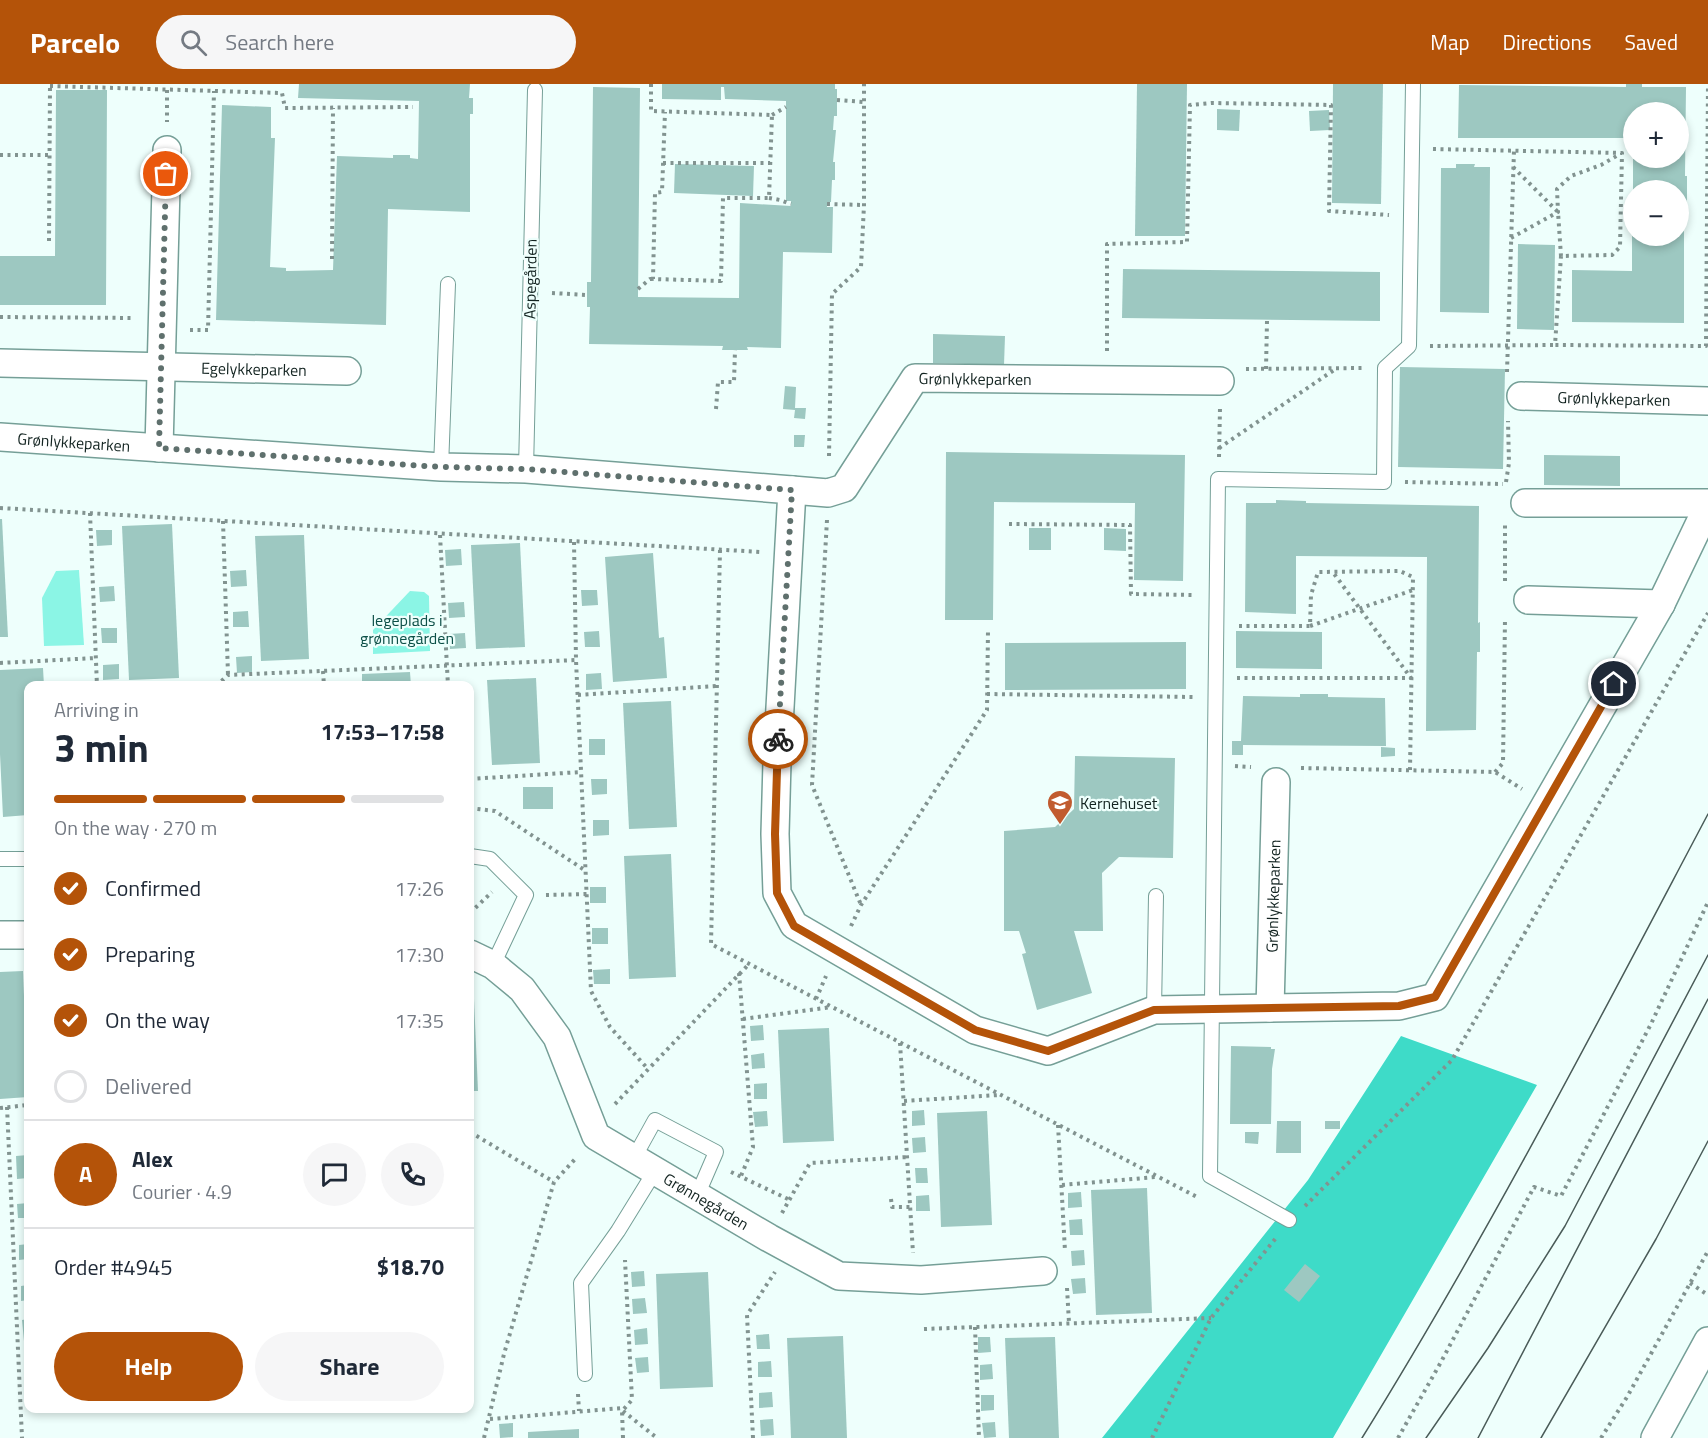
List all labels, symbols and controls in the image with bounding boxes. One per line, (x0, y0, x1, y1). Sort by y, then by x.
search box (156, 15, 576, 69)
text: Parcelo (30, 21, 120, 64)
text: Search here (225, 25, 334, 59)
icon: search (177, 26, 210, 59)
text: Map (1430, 26, 1470, 58)
text: Directions (1503, 26, 1592, 58)
text: Saved (1625, 26, 1678, 58)
map controls (1623, 102, 1689, 246)
button: + (1623, 102, 1689, 168)
pin (140, 148, 191, 199)
icon: bag (149, 157, 182, 190)
button: − (1623, 180, 1689, 246)
street label: Aspegården (517, 239, 543, 319)
street label: Egelykkeparken (201, 356, 307, 382)
street label: Grønlykkeparken (919, 366, 1032, 391)
street label: Grønlykkeparken (1557, 385, 1671, 412)
street label: Grønlykkeparken (17, 426, 131, 458)
park label: legeplads i grønnegården (360, 608, 454, 650)
pin (1588, 658, 1639, 709)
icon: home (1597, 667, 1630, 700)
text: Arriving in (54, 694, 139, 725)
courier (748, 709, 808, 769)
text: 17:53–17:58 (321, 715, 444, 749)
text: 3 min (54, 718, 149, 777)
icon: bike (762, 723, 795, 756)
school or university icon: Kernehuset (1045, 788, 1075, 826)
place label: Kernehuset (1080, 791, 1158, 815)
text: On the way · 270 m (54, 812, 217, 843)
street label: Grønlykkeparken (1259, 839, 1286, 953)
text: Confirmed (105, 871, 201, 905)
icon: check (54, 872, 87, 905)
text: 17:26 (395, 873, 444, 904)
text: Preparing (105, 937, 195, 971)
icon: check (54, 938, 87, 971)
text: 17:30 (395, 939, 444, 970)
text: On the way (105, 1003, 210, 1037)
icon: check (54, 1004, 87, 1037)
text: 17:35 (395, 1005, 444, 1036)
text: Delivered (105, 1069, 192, 1103)
text: Alex (132, 1142, 173, 1176)
button: chat (303, 1143, 366, 1206)
button: phone (381, 1143, 444, 1206)
text: A (79, 1157, 92, 1191)
street label: Grønnegården (659, 1166, 754, 1236)
text: Courier · 4.9 (132, 1176, 232, 1207)
text: Order #4945 (54, 1250, 173, 1284)
text: $18.70 (377, 1250, 444, 1284)
button: Help (54, 1332, 243, 1401)
button: Share (255, 1332, 444, 1401)

